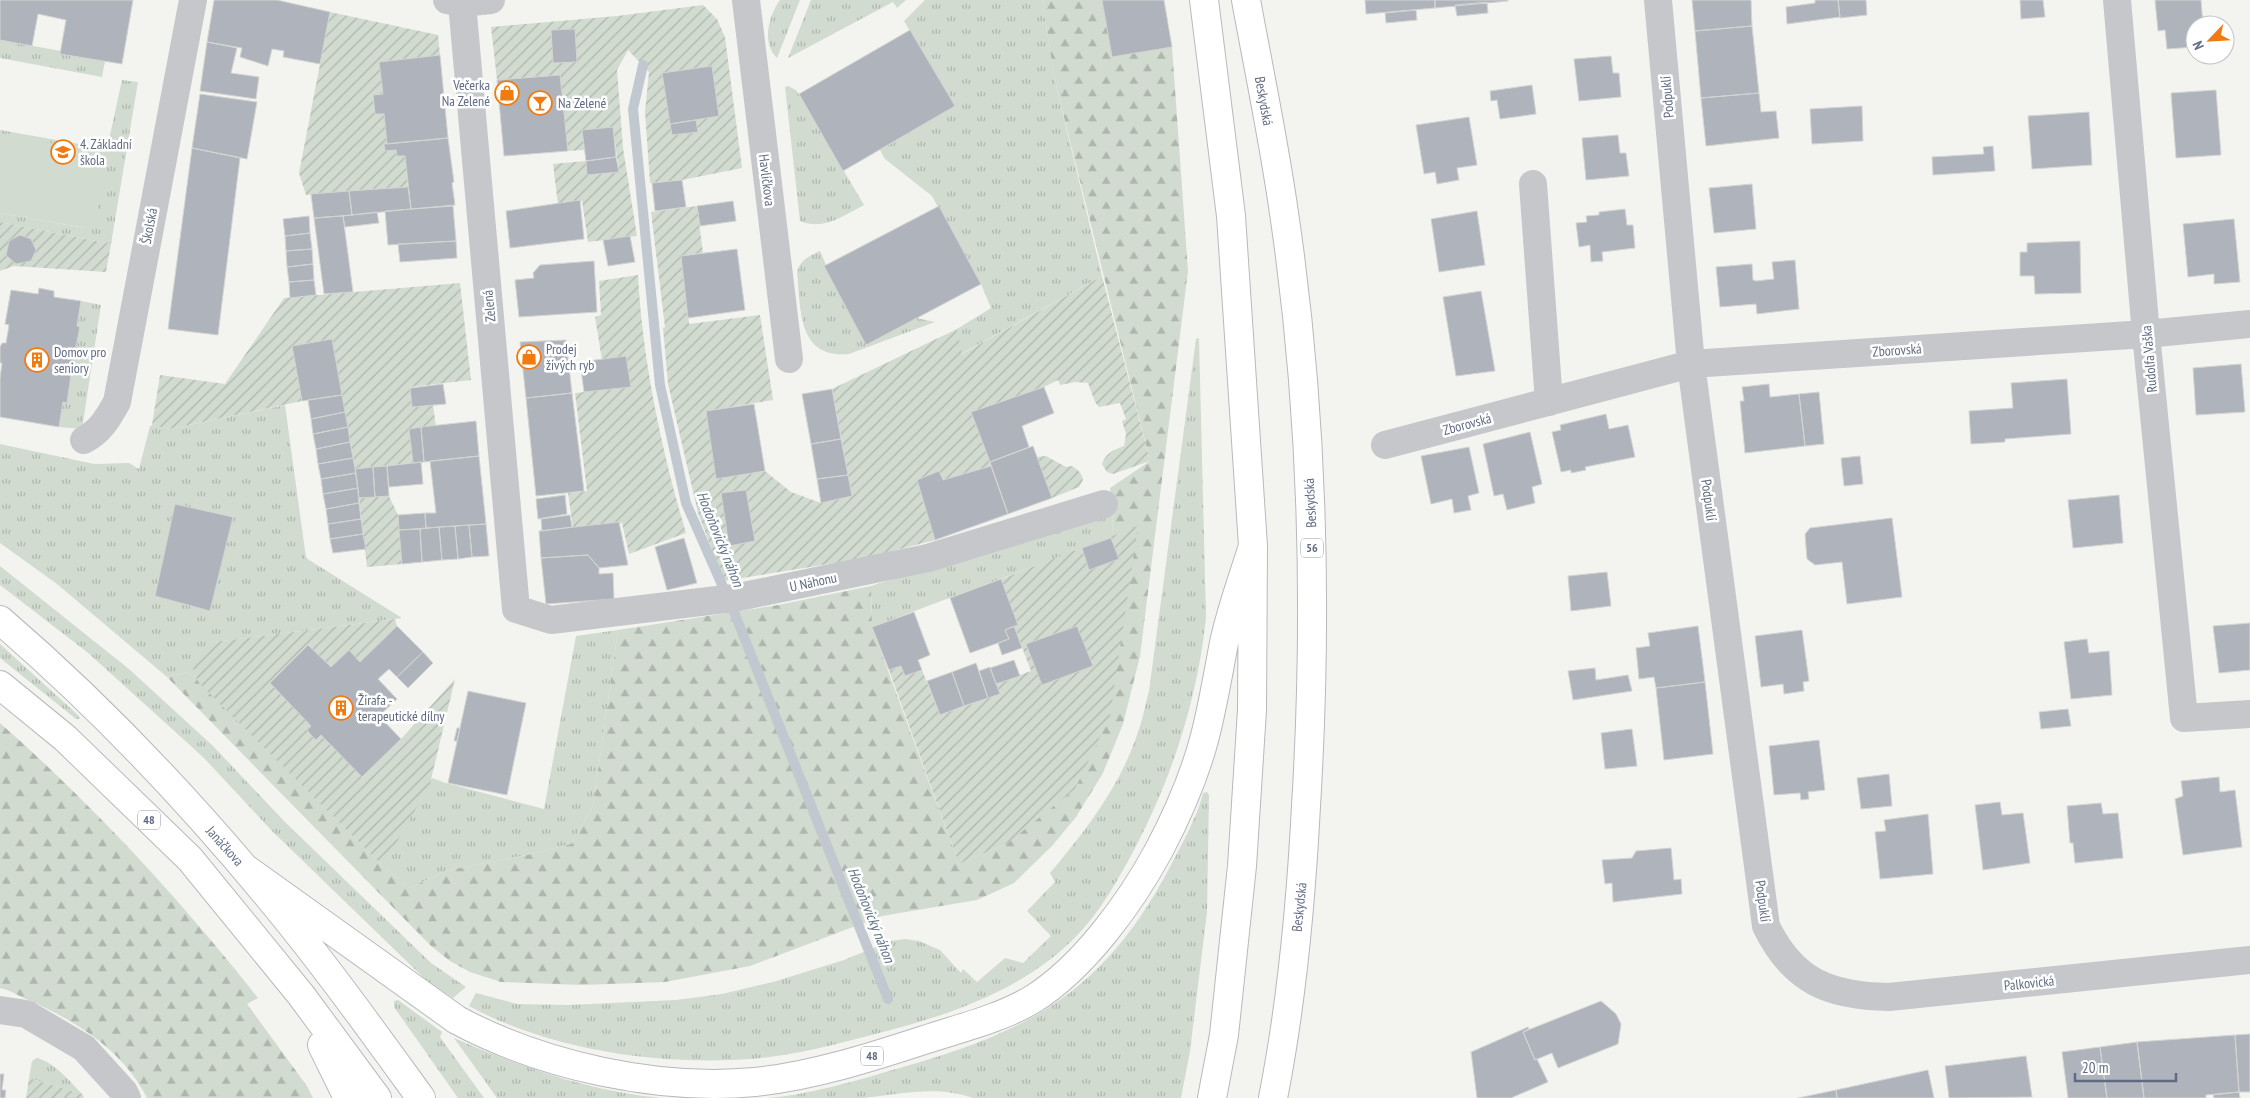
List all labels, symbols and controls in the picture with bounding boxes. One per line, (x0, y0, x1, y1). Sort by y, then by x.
north arrow (2185, 15, 2235, 65)
text: N (2188, 38, 2208, 53)
street label: Beskydská (1251, 75, 1277, 127)
street label: Podpuklí (1656, 75, 1678, 119)
place label: Večerka Na Zelené (442, 76, 490, 110)
shop icon: Večerka Na Zelené (494, 80, 520, 106)
bar icon: Na Zelené (527, 90, 553, 116)
place label: Na Zelené (558, 94, 606, 112)
place label: 4. Základní škola (80, 135, 132, 169)
school or university icon: 4. Základní škola (50, 139, 76, 165)
street label: Havlíčkova (755, 153, 779, 207)
street label: Školská (137, 206, 161, 246)
street label: Zelená (479, 289, 499, 323)
street label: Rudolfa Vaška (2137, 325, 2161, 393)
street label: Zborovská (1872, 339, 1922, 361)
place label: Prodej živých ryb (546, 340, 594, 374)
place label: Domov pro seniory (54, 343, 106, 377)
shop icon: Prodej živých ryb (516, 344, 542, 370)
building icon: Domov pro seniory (24, 347, 50, 373)
street label: Zborovská (1441, 409, 1493, 439)
street label: Beskydská (1300, 478, 1320, 528)
street label: Podpuklí (1697, 478, 1721, 522)
water label: Hodoňovický náhon (693, 488, 749, 591)
road number: 56 (1301, 538, 1323, 558)
street label: U Náhonu (788, 568, 838, 596)
place label: Žirafa - terapeutické dílny (358, 691, 445, 725)
building icon: Žirafa - terapeutické dílny (328, 695, 354, 721)
road number: 48 (138, 810, 160, 830)
street label: Janáčkova (202, 821, 248, 870)
water label: Hodoňovický náhon (844, 864, 900, 967)
street label: Podpuklí (1751, 879, 1775, 923)
street label: Beskydská (1287, 881, 1311, 933)
street label: Palkovická (2003, 971, 2055, 995)
road number: 48 (861, 1046, 883, 1066)
scale bar (2075, 1050, 2176, 1082)
text: 20 m (2082, 1058, 2108, 1077)

